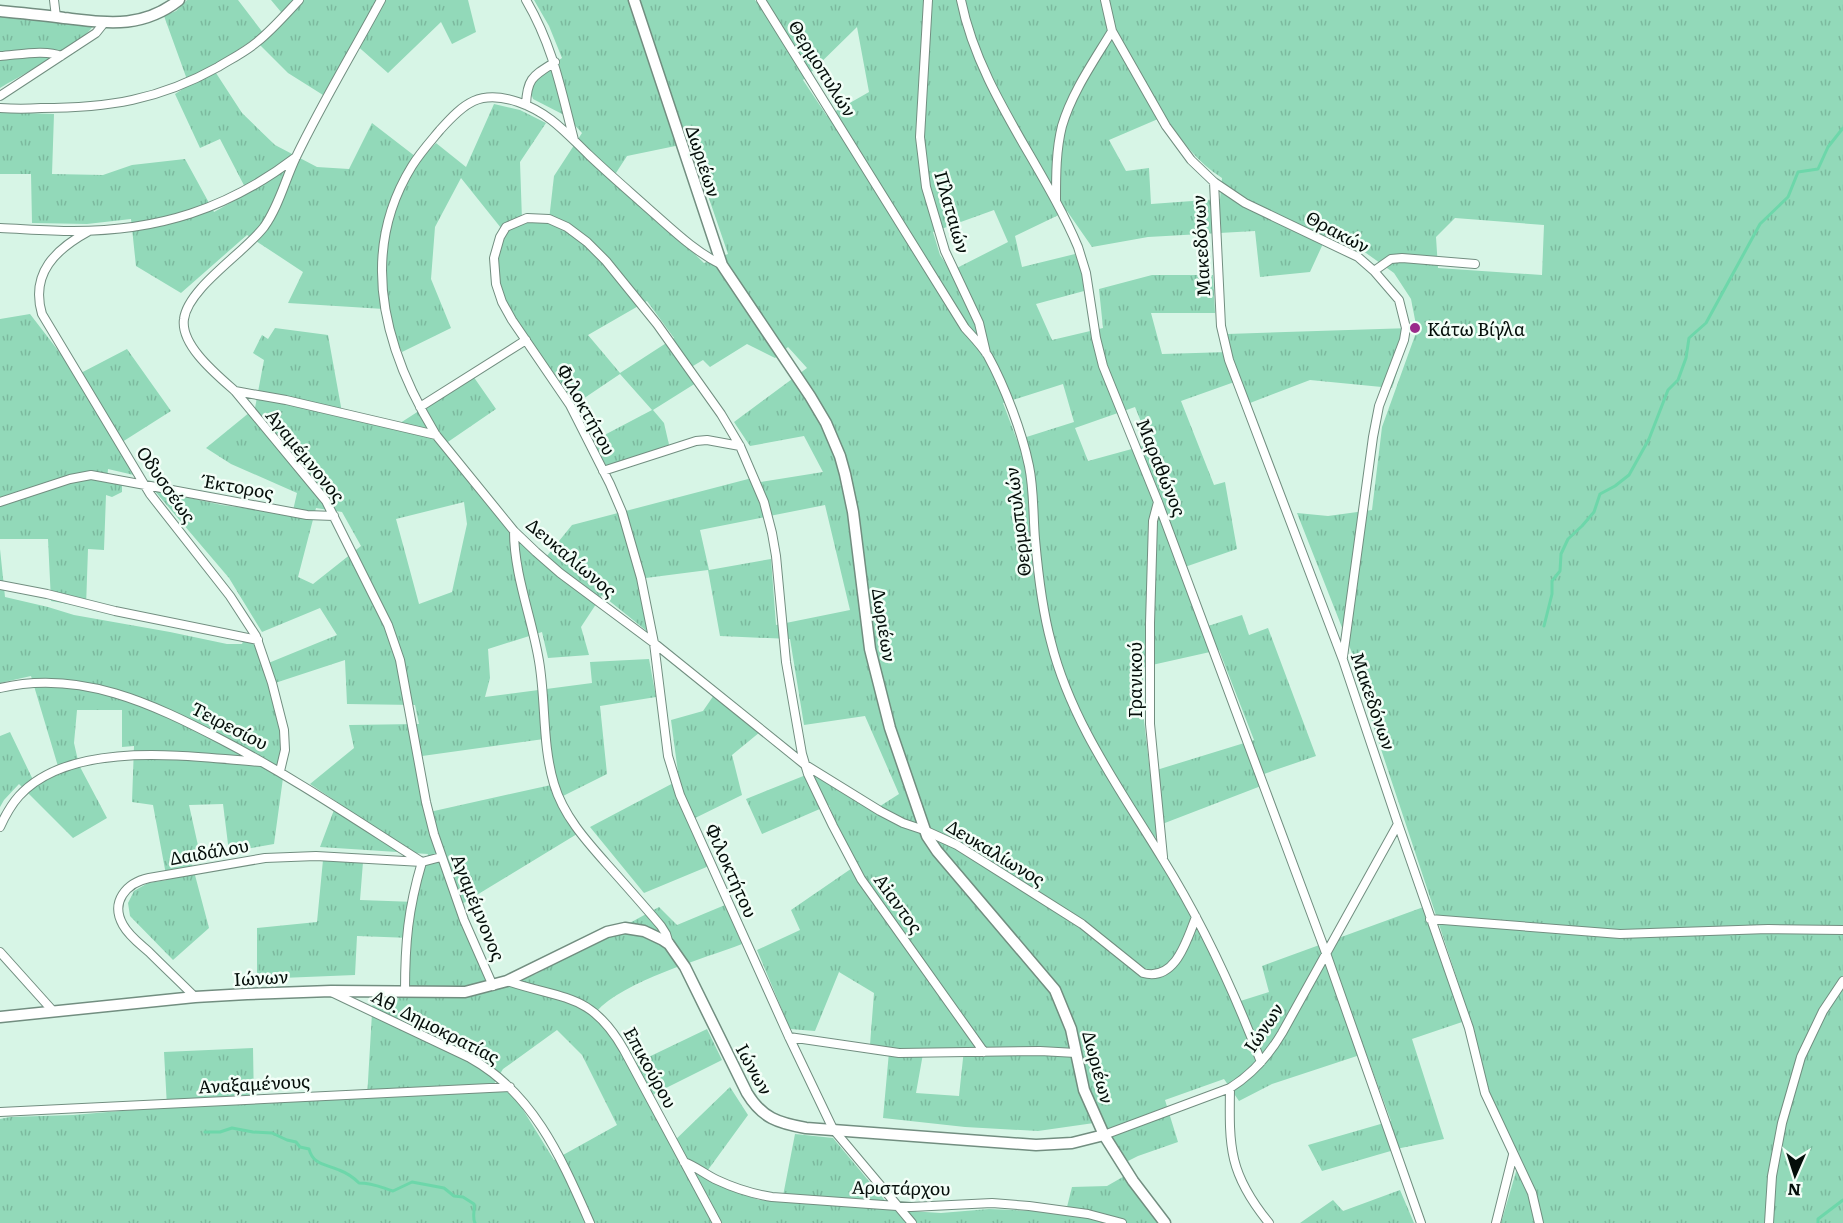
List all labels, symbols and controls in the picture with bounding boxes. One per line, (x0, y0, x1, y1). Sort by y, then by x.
street label: Θερμοπυλών (782, 14, 864, 122)
street label: Δωριέων (680, 121, 728, 201)
street label: Πλαταιών (928, 167, 978, 257)
street label: Μακεδόνων (1184, 194, 1216, 298)
street label: Θρακών (1301, 203, 1375, 259)
place label: Κάτω Βίγλα (1427, 315, 1525, 342)
marker: Κάτω Βίγλα (1408, 321, 1422, 335)
street label: Φιλοκτήτου (551, 358, 623, 460)
street label: Αγαμέμνονος (260, 402, 352, 508)
street label: Μαραθώνος (1130, 414, 1194, 520)
street label: Οδυσσέως (131, 440, 203, 528)
street label: Έκτορος (198, 466, 276, 505)
street label: Θερμοπυλών (997, 466, 1037, 578)
street label: Δευκαλίωνος (521, 511, 623, 603)
street label: Δωριέων (866, 586, 904, 664)
street label: Γρανικού (1121, 642, 1148, 718)
street label: Μακεδόνων (1345, 648, 1403, 754)
street label: Τειρεσίου (187, 694, 273, 756)
street label: Δευκαλίωνος (942, 812, 1050, 892)
street label: Φιλοκτήτου (699, 818, 765, 922)
street label: Δαιδάλου (167, 831, 251, 871)
street label: Αγαμέμνονος (445, 849, 513, 965)
street label: Aiαντος (868, 867, 930, 939)
street label: Ιώνων (233, 962, 289, 992)
street label: Αθ. Δημοκρατίας (367, 982, 505, 1070)
street label: Ιώνων (1236, 997, 1290, 1057)
street label: Επικούρου (618, 1022, 684, 1112)
street label: Δωριέων (1076, 1028, 1122, 1106)
street label: Ιώνων (730, 1038, 780, 1100)
street label: Αναξαμένους (197, 1067, 311, 1099)
north arrow (1765, 1145, 1825, 1205)
street label: Αριστάρχου (851, 1173, 951, 1201)
text: N (1787, 1179, 1802, 1203)

